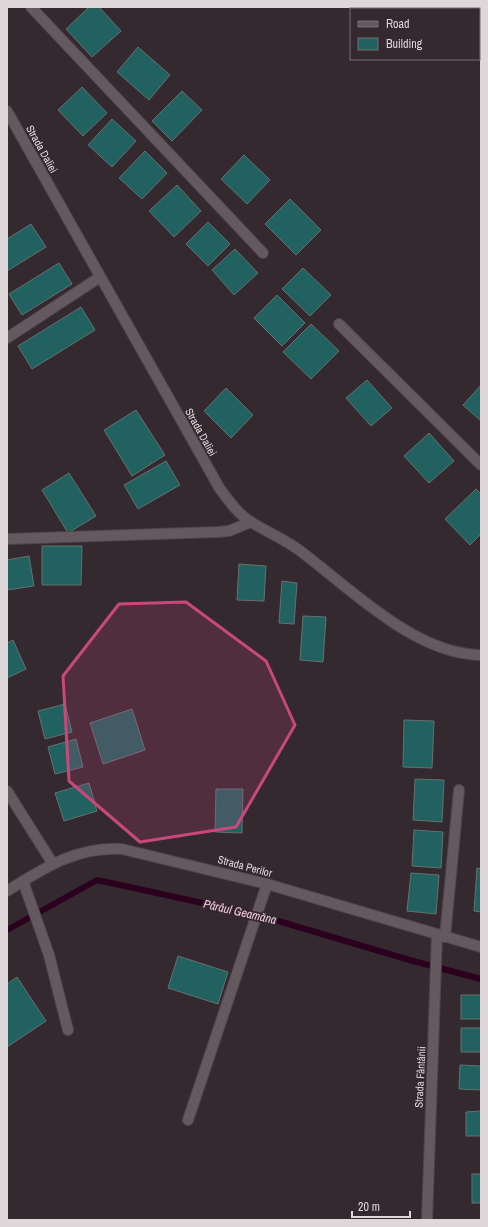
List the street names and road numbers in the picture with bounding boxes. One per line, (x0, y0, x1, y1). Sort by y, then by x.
street label: Strada Daliei (23, 123, 61, 175)
street label: Strada Daliei (182, 406, 220, 458)
street label: Strada Perilor (216, 852, 274, 880)
street label: Strada Fântânii (411, 1046, 429, 1108)

